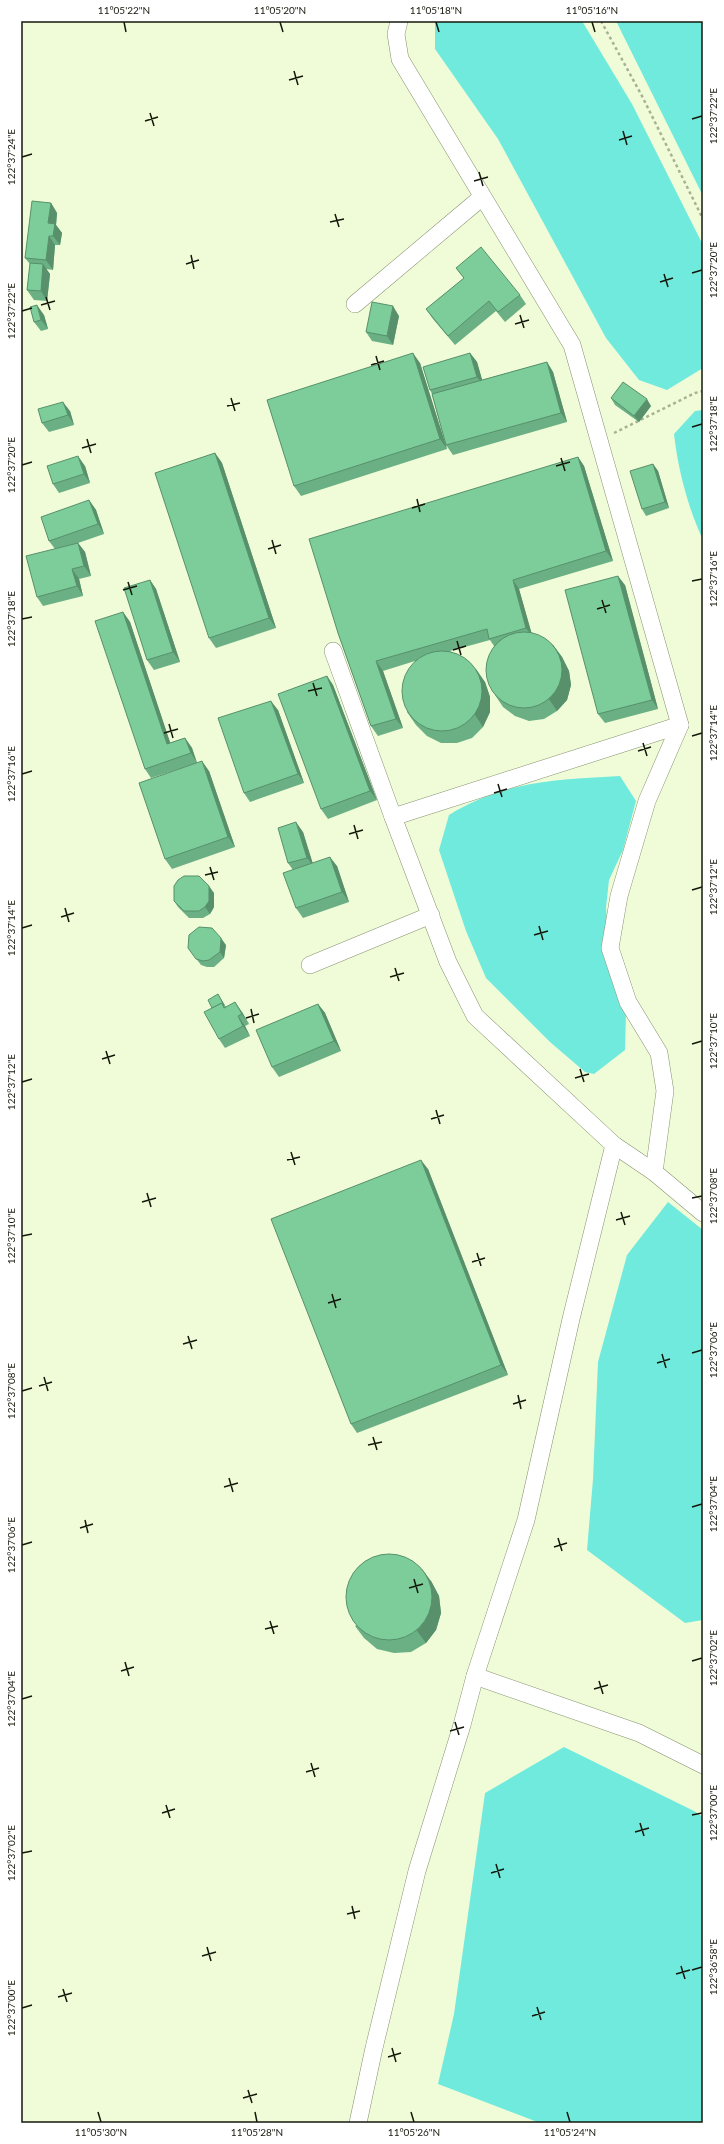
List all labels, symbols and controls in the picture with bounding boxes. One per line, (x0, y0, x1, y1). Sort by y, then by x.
text: 11°05'22"N (98, 4, 150, 16)
text: 11°05'20"N (254, 4, 306, 16)
text: 11°05'18"N (410, 4, 462, 16)
text: 11°05'16"N (566, 4, 618, 16)
text: 122°37'22"E (707, 88, 719, 144)
text: 122°37'24"E (5, 129, 17, 185)
text: 122°37'20"E (707, 242, 719, 298)
text: 122°37'22"E (5, 283, 17, 339)
text: 122°37'18"E (707, 396, 719, 452)
text: 122°37'20"E (5, 437, 17, 493)
text: 122°37'16"E (707, 551, 719, 607)
text: 122°37'18"E (5, 591, 17, 647)
text: 122°37'14"E (707, 705, 719, 761)
text: 122°37'16"E (5, 746, 17, 802)
text: 122°37'12"E (707, 859, 719, 915)
text: 122°37'14"E (5, 900, 17, 956)
text: 122°37'10"E (707, 1013, 719, 1069)
text: 122°37'12"E (5, 1054, 17, 1110)
text: 122°37'08"E (707, 1168, 719, 1224)
text: 122°37'10"E (5, 1208, 17, 1264)
text: 122°37'06"E (707, 1322, 719, 1378)
text: 122°37'08"E (5, 1363, 17, 1419)
text: 122°37'04"E (707, 1476, 719, 1532)
text: 122°37'06"E (5, 1517, 17, 1573)
text: 122°37'02"E (707, 1630, 719, 1686)
text: 122°37'04"E (5, 1671, 17, 1727)
text: 122°37'00"E (707, 1785, 719, 1841)
text: 122°37'02"E (5, 1825, 17, 1881)
text: 122°36'58"E (707, 1939, 719, 1995)
text: 122°37'00"E (5, 1980, 17, 2036)
text: 11°05'30"N (75, 2126, 127, 2138)
text: 11°05'28"N (231, 2126, 283, 2138)
text: 11°05'26"N (388, 2126, 440, 2138)
text: 11°05'24"N (544, 2126, 596, 2138)

